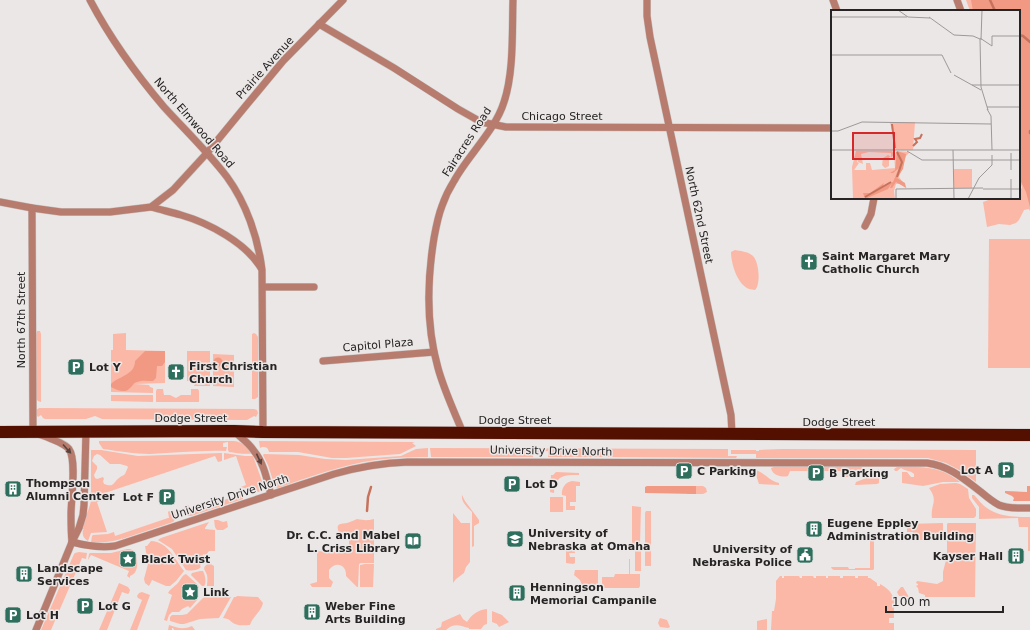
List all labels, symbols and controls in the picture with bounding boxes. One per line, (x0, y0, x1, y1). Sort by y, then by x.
inset map (831, 10, 1020, 199)
street label: Prairie Avenue (234, 34, 297, 102)
street label: North Elmwood Road (151, 75, 237, 171)
street label: Fairacres Road (440, 105, 494, 179)
street label: Chicago Street (521, 110, 603, 123)
street label: North 62nd Street (682, 165, 716, 266)
place label: Saint Margaret Mary Catholic Church (822, 250, 950, 276)
church icon: Saint Margaret Mary Catholic Church (799, 252, 819, 272)
street label: North 67th Street (15, 271, 28, 368)
street label: Capitol Plaza (342, 335, 414, 355)
parking icon: Lot Y (66, 357, 86, 377)
place label: First Christian Church (189, 360, 277, 386)
place label: Lot Y (89, 361, 122, 374)
church icon: First Christian Church (166, 362, 186, 382)
street label: Dodge Street (155, 412, 228, 425)
street label: Dodge Street (479, 414, 552, 427)
street label: Dodge Street (803, 416, 876, 429)
street label: University Drive North (490, 443, 612, 459)
one-way arrow (62, 444, 71, 454)
one-way arrow (256, 453, 262, 465)
parking icon: Lot A (996, 460, 1016, 480)
parking icon: C Parking (674, 461, 694, 481)
parking icon: B Parking (806, 463, 826, 483)
place label: Lot A (961, 464, 993, 477)
place label: C Parking (697, 465, 756, 478)
place label: B Parking (829, 467, 889, 480)
street label: University Drive North (170, 472, 290, 522)
parking icon: Lot D (502, 474, 522, 494)
place label: Thompson Alumni Center (26, 477, 115, 503)
place label: Lot D (525, 478, 558, 491)
building icon: Thompson Alumni Center (3, 479, 23, 499)
parking icon: Lot F (157, 487, 177, 507)
place label: Lot F (123, 491, 154, 504)
place label: Eugene Eppley Administration Building (827, 517, 974, 543)
building icon: Eugene Eppley Administration Building (804, 519, 824, 539)
place label: University of Nebraska at Omaha (528, 527, 651, 553)
place label: Dr. C.C. and Mabel L. Criss Library (286, 529, 400, 555)
school or university icon: University of Nebraska at Omaha (505, 529, 525, 549)
library icon: Dr. C.C. and Mabel L. Criss Library (403, 531, 423, 551)
place label: University of Nebraska Police (692, 543, 792, 569)
public building icon: University of Nebraska Police (795, 545, 815, 565)
building icon: Kayser Hall (1006, 546, 1026, 566)
place icon: Black Twist (118, 549, 138, 569)
place label: Kayser Hall (933, 550, 1003, 563)
place label: Black Twist (141, 553, 210, 566)
place label: Landscape Services (37, 562, 103, 588)
building icon: Landscape Services (14, 564, 34, 584)
place label: Henningson Memorial Campanile (530, 581, 657, 607)
place icon: Link (180, 582, 200, 602)
building icon: Henningson Memorial Campanile (507, 583, 527, 603)
place label: Link (203, 586, 230, 599)
scale bar (886, 588, 1003, 614)
text: 100 m (892, 595, 930, 609)
parking icon: Lot G (75, 596, 95, 616)
place label: Lot G (98, 600, 131, 613)
place label: Weber Fine Arts Building (325, 600, 406, 626)
building icon: Weber Fine Arts Building (302, 602, 322, 622)
parking icon: Lot H (3, 605, 23, 625)
place label: Lot H (26, 609, 59, 622)

